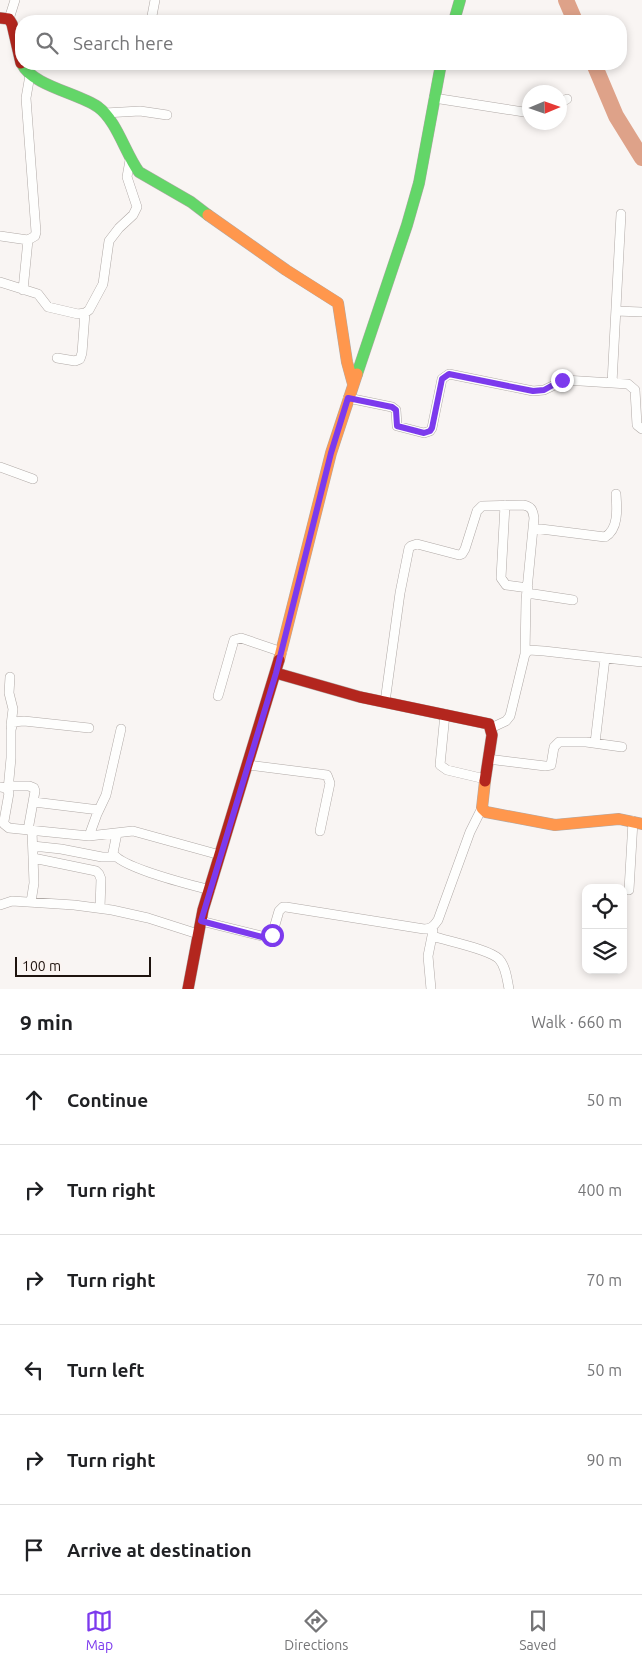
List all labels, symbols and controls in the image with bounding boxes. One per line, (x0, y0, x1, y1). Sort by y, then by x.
search box (15, 15, 627, 70)
icon: search (33, 29, 61, 57)
text: Search here (73, 32, 173, 54)
north arrow (522, 85, 567, 130)
route end (551, 369, 574, 392)
map controls (582, 884, 627, 974)
button: locate (582, 884, 627, 929)
route start (261, 924, 284, 947)
button: layers (582, 929, 627, 974)
scale bar (15, 954, 151, 977)
text: 100 m (22, 958, 61, 974)
text: 9 min (20, 1010, 73, 1034)
text: Walk · 660 m (531, 1013, 622, 1031)
icon: ahead (20, 1086, 48, 1114)
text: Continue (67, 1089, 148, 1111)
text: 50 m (586, 1091, 622, 1109)
icon: right (20, 1176, 48, 1204)
text: Turn right (67, 1179, 155, 1201)
text: 400 m (577, 1181, 622, 1199)
icon: right (20, 1266, 48, 1294)
text: Turn right (67, 1269, 155, 1291)
text: 70 m (586, 1271, 622, 1289)
icon: left (20, 1356, 48, 1384)
text: Turn left (67, 1359, 145, 1381)
text: 50 m (586, 1361, 622, 1379)
icon: right (20, 1446, 48, 1474)
text: Turn right (67, 1449, 155, 1471)
text: 90 m (586, 1451, 622, 1469)
icon: arrive (20, 1536, 48, 1564)
text: Arrive at destination (67, 1539, 252, 1561)
tab: Map (85, 1607, 113, 1653)
tab: Directions (284, 1607, 348, 1653)
tab: Saved (519, 1607, 557, 1653)

